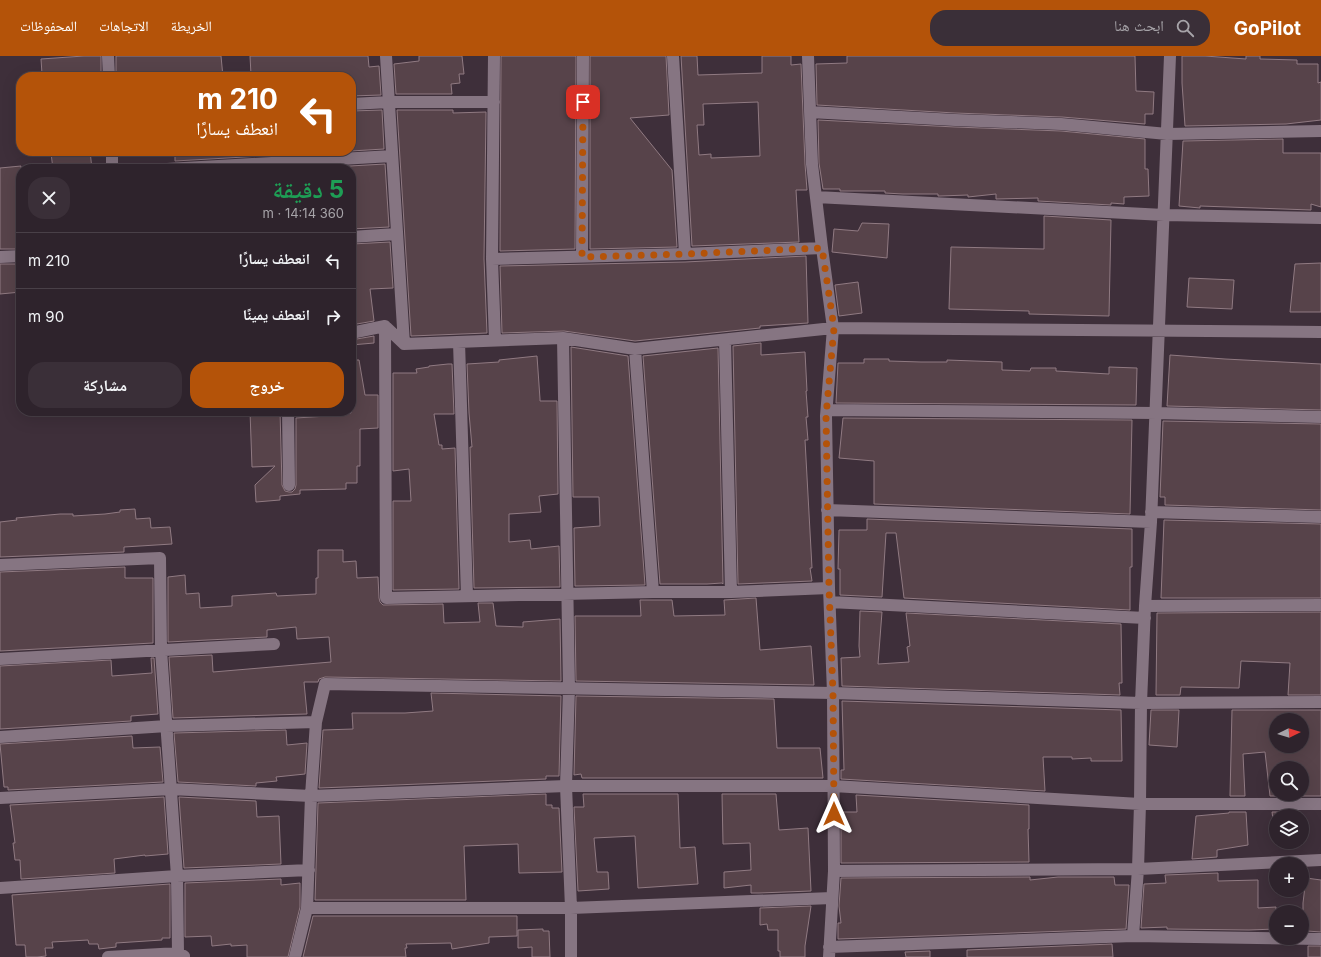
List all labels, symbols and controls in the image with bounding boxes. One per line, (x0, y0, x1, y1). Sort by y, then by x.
search box (930, 10, 1210, 46)
text: ابحث هنا (1114, 16, 1164, 35)
text: المحفوظات (20, 17, 77, 34)
text: الاتجاهات (99, 17, 149, 34)
text: الخريطة (171, 17, 212, 34)
icon: search (1174, 17, 1196, 39)
text: GoPilot (1234, 17, 1301, 40)
text: 210 m (197, 82, 278, 116)
pin (566, 85, 600, 119)
icon: left (292, 88, 344, 140)
icon: arrive (572, 91, 594, 113)
text: انعطف يسارًا (196, 118, 278, 139)
text: 5 دقيقة (273, 175, 344, 204)
button: close (28, 177, 70, 219)
text: 360 m · 14:14 (262, 205, 344, 221)
text: انعطف يسارًا (238, 249, 310, 268)
icon: left (322, 250, 344, 272)
text: 210 m (28, 251, 70, 270)
text: انعطف يمينًا (243, 305, 310, 324)
icon: right (322, 306, 344, 328)
text: 90 m (28, 307, 64, 326)
button: مشاركة (28, 362, 182, 408)
button: خروج (190, 362, 344, 408)
north arrow (1269, 713, 1309, 753)
map controls (1269, 713, 1309, 945)
button: search (1269, 761, 1309, 801)
position arrow (813, 793, 855, 835)
button: layers (1269, 809, 1309, 849)
button: + (1269, 857, 1309, 897)
button: − (1269, 905, 1309, 945)

